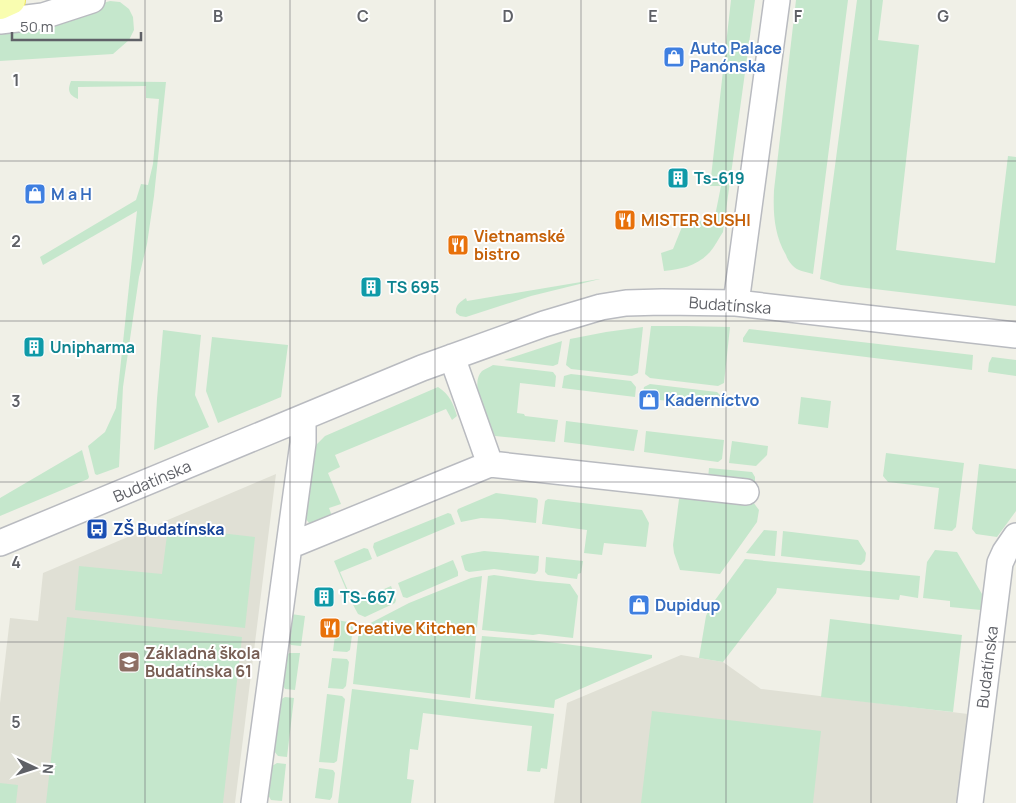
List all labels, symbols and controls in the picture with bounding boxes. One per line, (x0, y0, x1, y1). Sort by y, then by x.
text: B (213, 5, 223, 27)
text: C (357, 5, 369, 27)
text: D (502, 5, 514, 27)
text: E (648, 5, 658, 27)
text: F (794, 5, 803, 27)
text: G (937, 5, 949, 27)
scale bar (12, 10, 141, 42)
text: 50 m (20, 16, 54, 37)
place label: Auto Palace Panónska (690, 37, 782, 77)
shop icon: Auto Palace Panónska (662, 45, 686, 69)
text: 1 (12, 69, 20, 91)
building icon: Ts-619 (666, 166, 690, 190)
place label: Ts-619 (694, 167, 745, 189)
shop icon: M a H (23, 182, 47, 206)
place label: M a H (51, 183, 92, 205)
restaurant icon: MISTER SUSHI (613, 208, 637, 232)
place label: MISTER SUSHI (641, 209, 751, 231)
place label: Vietnamské bistro (474, 225, 566, 265)
text: 2 (11, 230, 21, 252)
restaurant icon: Vietnamské bistro (446, 233, 470, 257)
building icon: TS 695 (359, 275, 383, 299)
place label: TS 695 (387, 276, 439, 298)
street label: Budatínska (688, 291, 772, 319)
building icon: Unipharma (22, 335, 46, 359)
place label: Unipharma (50, 336, 135, 358)
shop icon: Kaderníctvo (637, 388, 661, 412)
place label: Kaderníctvo (665, 389, 760, 411)
text: 3 (11, 390, 21, 412)
street label: Budatínska (110, 455, 194, 507)
bus stop icon: ZŠ Budatínska (85, 517, 109, 541)
place label: ZŠ Budatínska (113, 518, 224, 540)
text: 4 (11, 551, 21, 573)
building icon: TS-667 (312, 585, 336, 609)
place label: TS-667 (340, 586, 395, 608)
shop icon: Dupidup (627, 593, 651, 617)
place label: Dupidup (655, 594, 720, 616)
restaurant icon: Creative Kitchen (318, 616, 342, 640)
place label: Creative Kitchen (346, 617, 475, 639)
street label: Budatínska (971, 625, 1003, 709)
place label: Základná škola Budatínska 61 (145, 642, 260, 682)
school or university icon: Základná škola Budatínska 61 (117, 650, 141, 674)
text: 5 (11, 711, 21, 733)
north arrow (10, 743, 60, 793)
text: N (39, 763, 58, 775)

